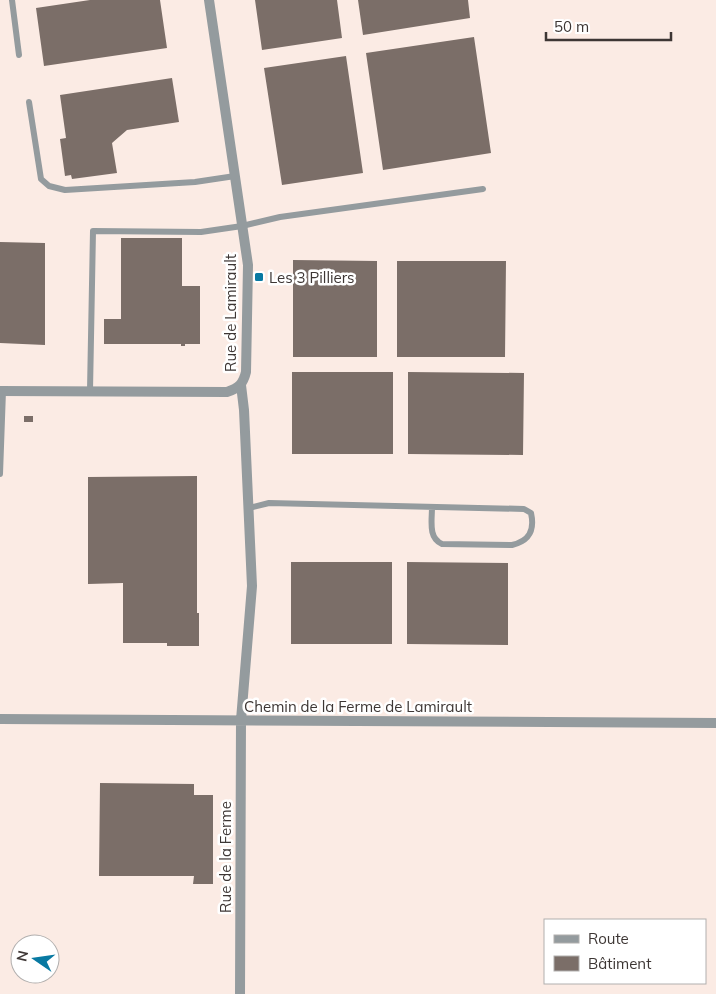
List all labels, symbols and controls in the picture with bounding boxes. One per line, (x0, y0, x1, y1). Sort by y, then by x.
scale bar (546, 10, 671, 42)
text: 50 m (554, 17, 589, 36)
street label: Rue de Lamirault (221, 254, 240, 372)
place label: Les 3 Pilliers (269, 268, 355, 287)
marker: Les 3 Pilliers (253, 271, 265, 283)
street label: Chemin de la Ferme de Lamirault (244, 697, 472, 716)
street label: Rue de la Ferme (216, 801, 235, 913)
legend (544, 919, 706, 984)
text: Route (588, 929, 629, 948)
north arrow (10, 934, 60, 984)
text: N (12, 949, 32, 963)
text: Bâtiment (588, 954, 651, 973)

